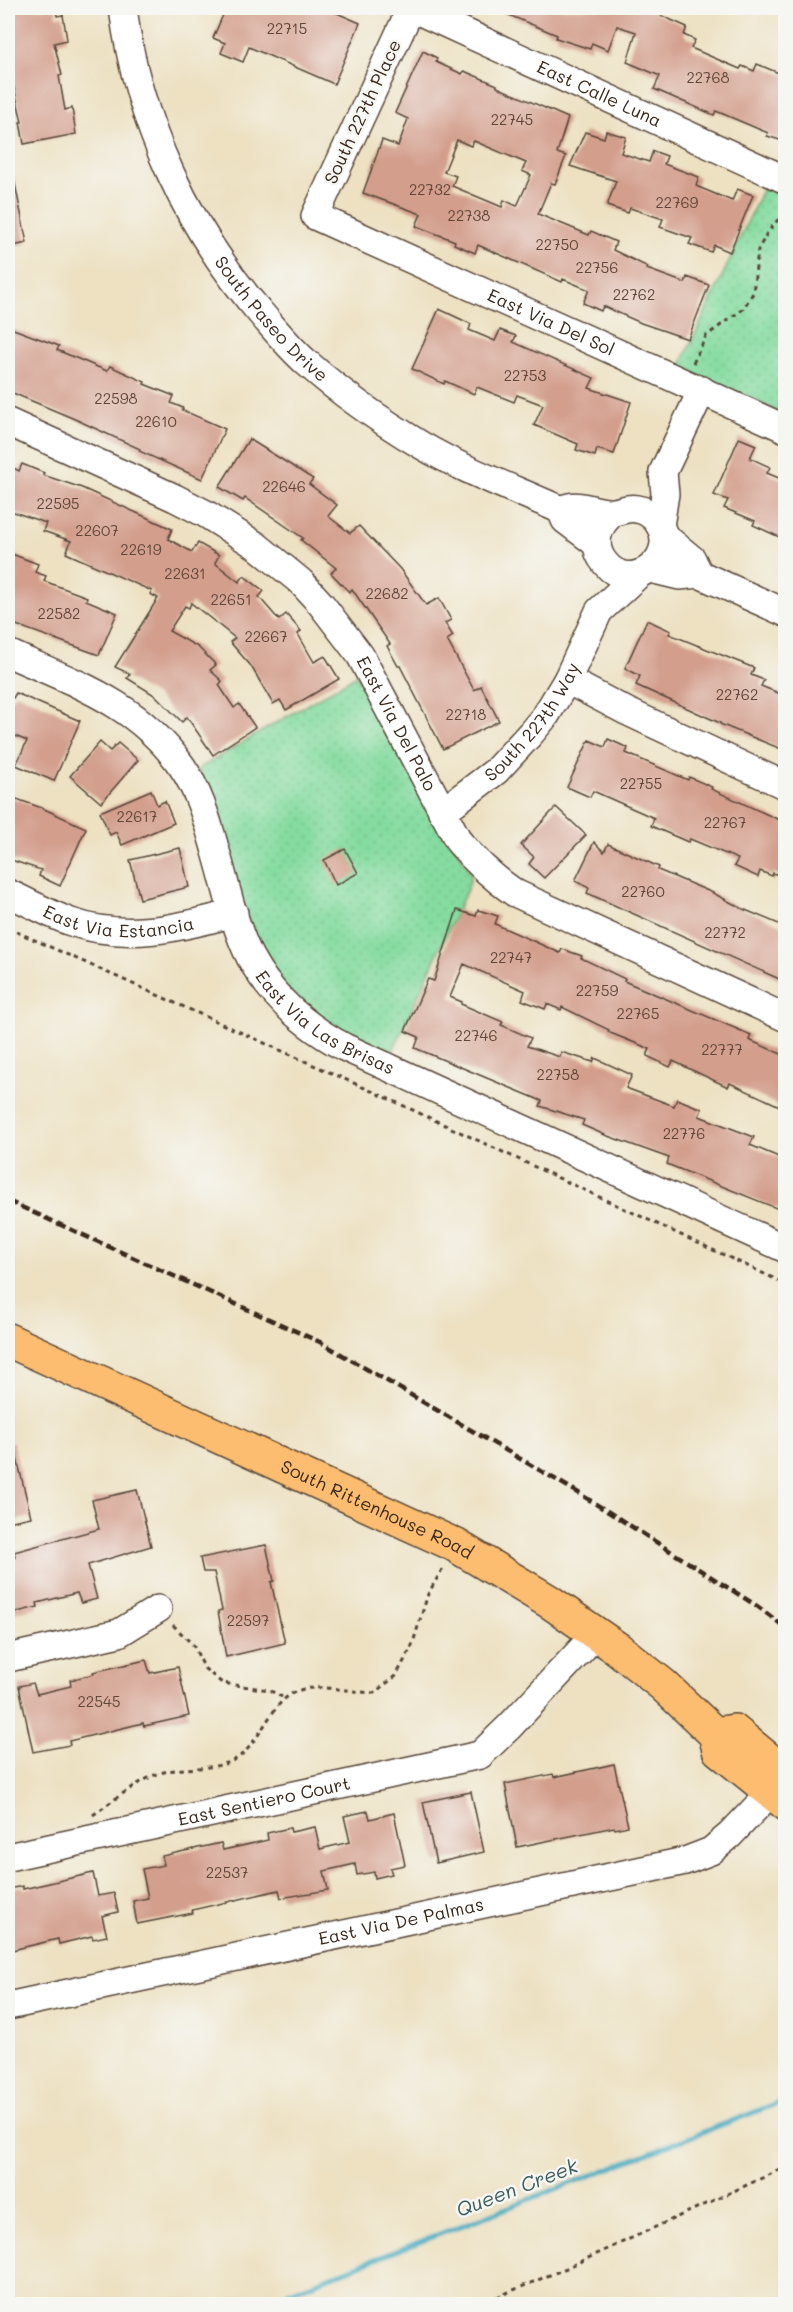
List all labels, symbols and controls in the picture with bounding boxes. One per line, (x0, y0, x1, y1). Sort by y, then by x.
house number: 22715 (267, 18, 307, 38)
street label: South 227th Place (318, 35, 406, 188)
street label: East Calle Luna (533, 54, 666, 132)
house number: 22768 (686, 67, 730, 87)
house number: 22745 (491, 109, 533, 129)
house number: 22732 (409, 179, 451, 199)
house number: 22769 (656, 192, 699, 212)
house number: 22738 (448, 205, 490, 225)
house number: 22750 (535, 234, 579, 254)
street label: South Paseo Drive (210, 251, 333, 387)
house number: 22756 (576, 257, 618, 277)
street label: East Via Del Sol (484, 283, 619, 361)
house number: 22762 (613, 284, 655, 304)
house number: 22753 (504, 365, 546, 385)
house number: 22598 (94, 388, 138, 408)
house number: 22610 (135, 411, 177, 431)
house number: 22646 (262, 476, 306, 496)
house number: 22595 (36, 493, 80, 513)
house number: 22607 (75, 520, 119, 540)
house number: 22619 (120, 539, 162, 559)
house number: 22631 (164, 563, 206, 583)
house number: 22682 (365, 583, 409, 603)
house number: 22651 (210, 589, 252, 609)
house number: 22582 (38, 603, 80, 623)
house number: 22667 (244, 626, 288, 646)
street label: East Via Del Palo (352, 652, 443, 795)
street label: South 227th Way (479, 658, 584, 787)
house number: 22762 (716, 684, 758, 704)
house number: 22718 (446, 704, 486, 724)
house number: 22755 (620, 773, 662, 793)
house number: 22617 (117, 806, 157, 826)
house number: 22767 (704, 812, 746, 832)
house number: 22760 (621, 881, 665, 901)
street label: East Via Estancia (40, 899, 196, 943)
house number: 22772 (704, 922, 746, 942)
house number: 22747 (490, 947, 532, 967)
street label: East Via Las Brisas (250, 965, 399, 1079)
house number: 22759 (576, 980, 618, 1000)
house number: 22765 (617, 1003, 659, 1023)
house number: 22746 (455, 1025, 497, 1045)
house number: 22777 (701, 1039, 743, 1059)
house number: 22758 (537, 1064, 579, 1084)
house number: 22776 (663, 1123, 705, 1143)
street label: South Rittenhouse Road (277, 1454, 478, 1564)
house number: 22597 (227, 1610, 269, 1630)
house number: 22545 (77, 1691, 121, 1711)
street label: East Sentiero Court (175, 1770, 352, 1831)
house number: 22537 (206, 1862, 248, 1882)
street label: East Via De Palmas (316, 1891, 486, 1950)
water label: Queen Creek (452, 2152, 582, 2222)

